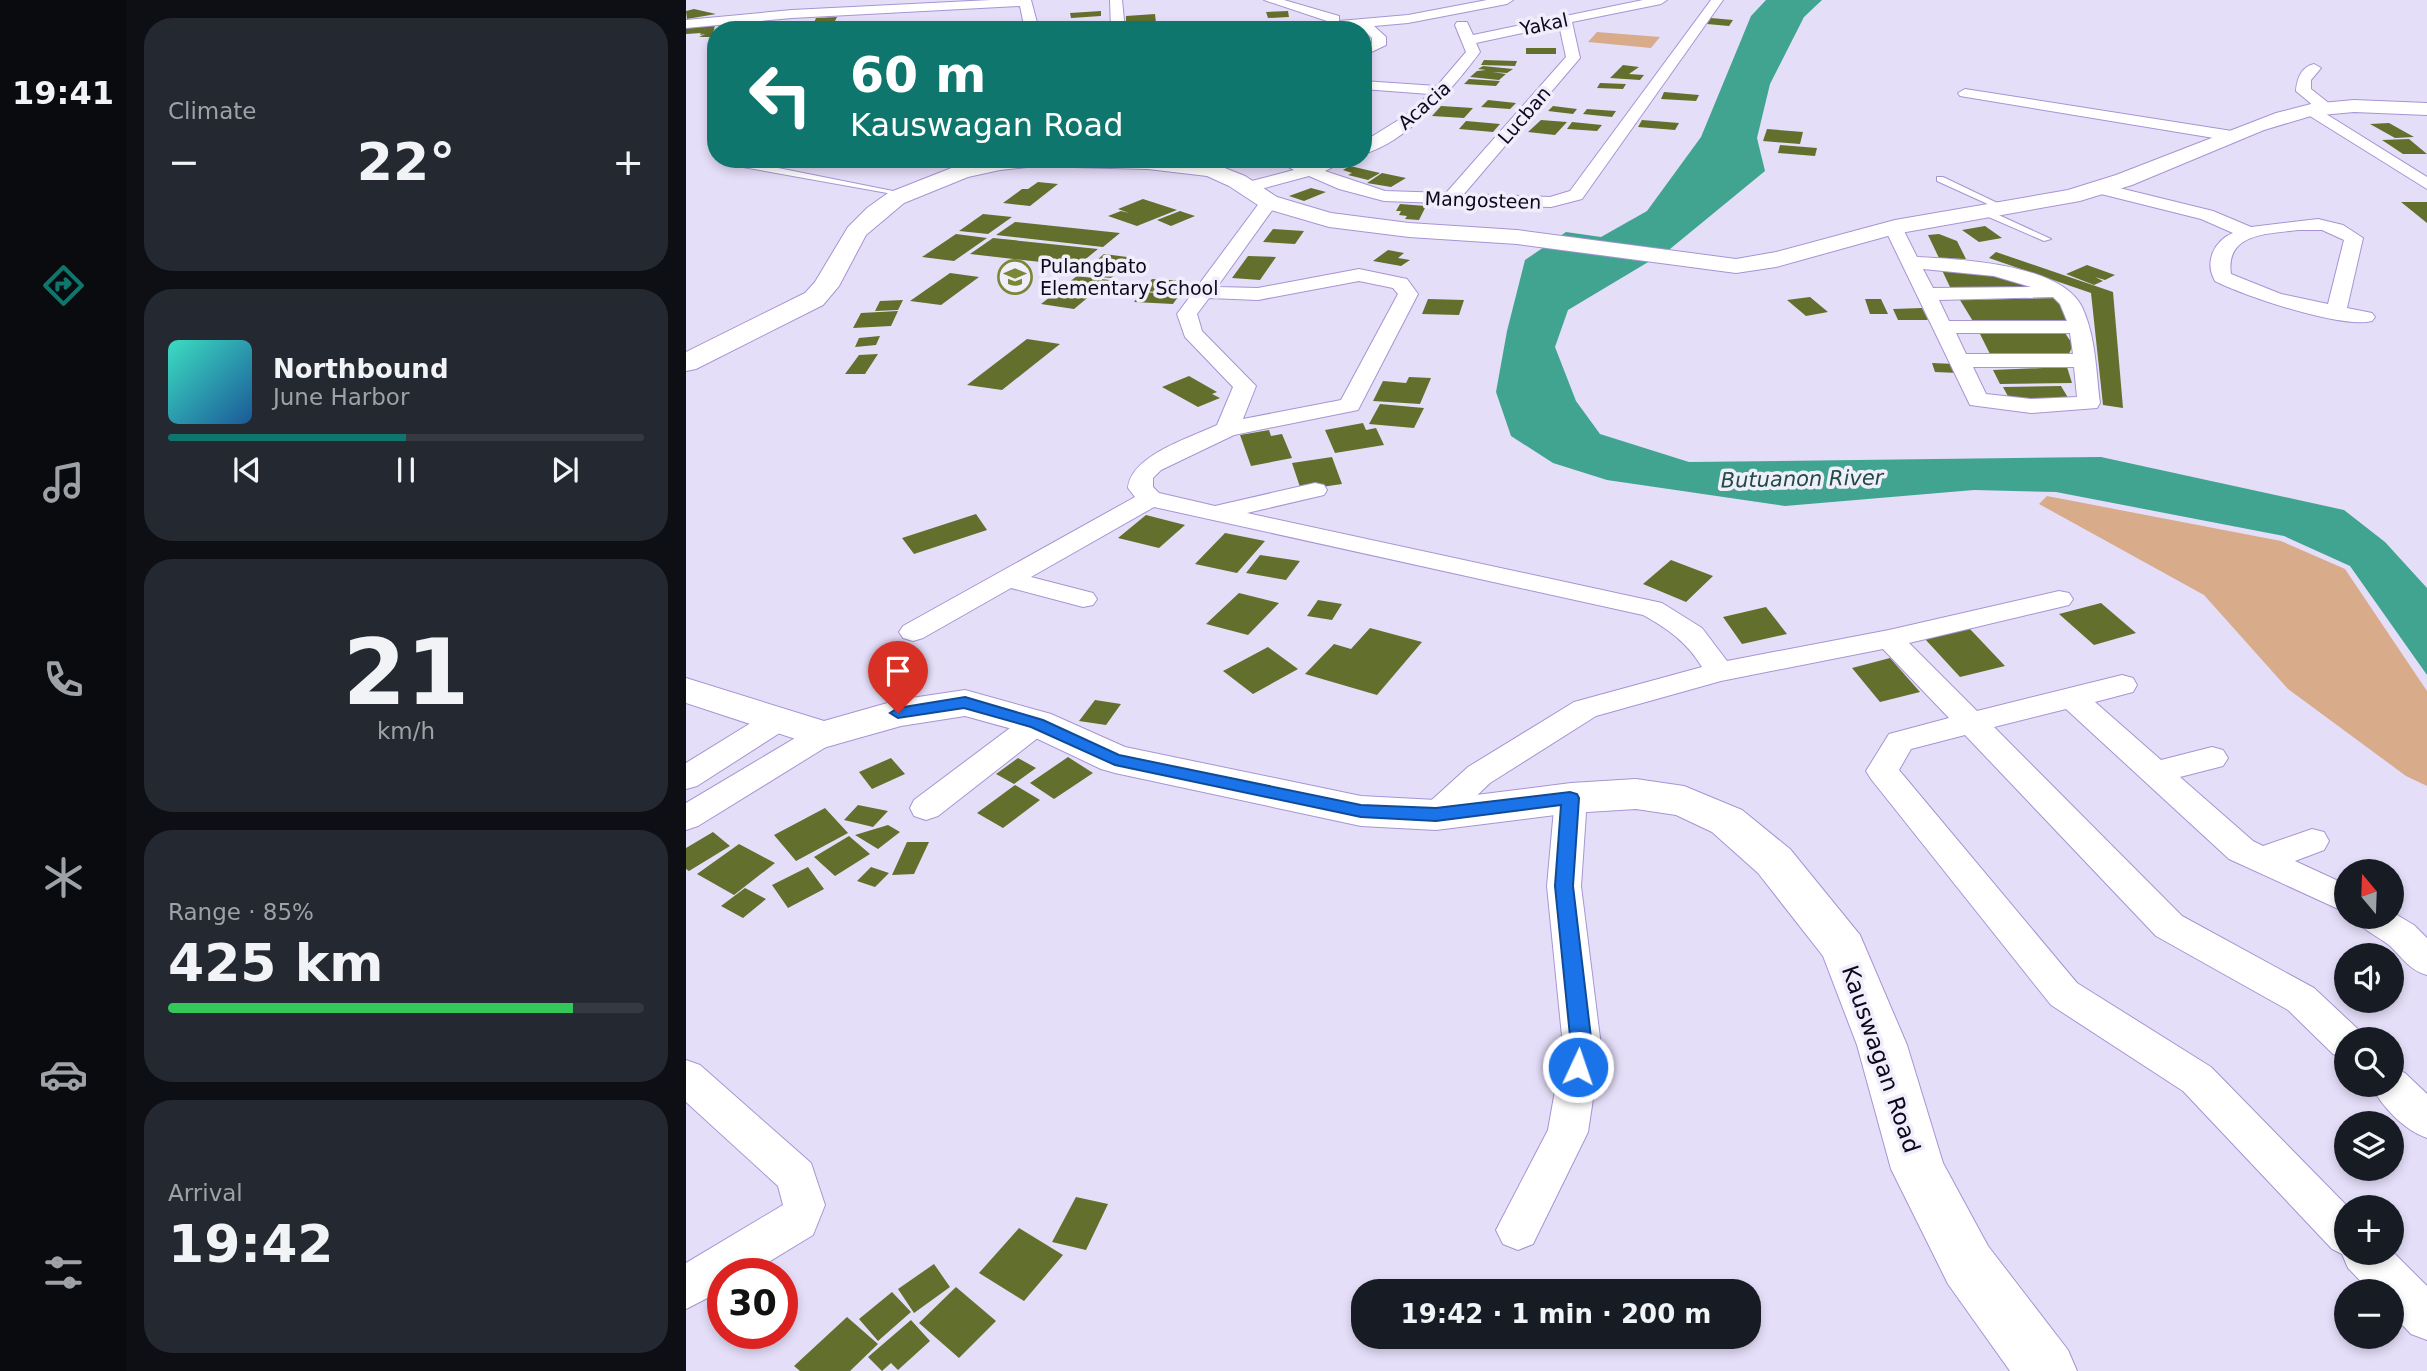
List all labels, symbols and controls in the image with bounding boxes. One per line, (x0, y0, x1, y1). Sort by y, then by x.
street label: Yakal (1517, 8, 1570, 40)
text: 60 m (850, 47, 986, 104)
icon: left (735, 49, 826, 140)
text: 19:41 (12, 74, 114, 112)
street label: Acacia (1393, 76, 1455, 134)
street label: Lucban (1493, 82, 1555, 148)
text: Climate (168, 98, 257, 124)
text: Kauswagan Road (850, 106, 1123, 144)
text: 22° (357, 132, 455, 192)
text: − (168, 140, 200, 184)
text: + (612, 140, 644, 184)
street label: Mangosteen (1424, 187, 1542, 213)
place label: Pulangbato Elementary School (1040, 255, 1218, 299)
school or university icon: Pulangbato Elementary School (996, 258, 1034, 296)
icon: directions (39, 261, 88, 310)
text: Northbound (273, 354, 449, 384)
text: June Harbor (273, 384, 409, 410)
icon: previous (228, 451, 266, 489)
icon: pause (387, 451, 425, 489)
icon: next (546, 451, 584, 489)
icon: music (39, 458, 88, 507)
water label: Butuanon River (1720, 466, 1885, 492)
text: 21 (343, 620, 469, 725)
pin (868, 641, 928, 713)
icon: arrive (879, 652, 917, 690)
icon: phone (39, 655, 88, 704)
text: km/h (377, 718, 435, 744)
icon: climate (39, 853, 88, 902)
north arrow (2334, 859, 2404, 929)
map controls (2334, 859, 2404, 1349)
text: Range · 85% (168, 899, 314, 925)
text: 425 km (168, 933, 383, 993)
button: sound (2334, 943, 2404, 1013)
street label: Kauswagan Road (1837, 962, 1925, 1156)
button: search (2334, 1027, 2404, 1097)
position arrow (1541, 1030, 1615, 1104)
icon: car (39, 1050, 88, 1099)
button: layers (2334, 1111, 2404, 1181)
text: Arrival (168, 1180, 243, 1206)
button: + (2334, 1195, 2404, 1265)
text: 19:42 (168, 1214, 334, 1274)
icon: filters (39, 1248, 88, 1297)
speed limit sign: 30 (707, 1258, 798, 1349)
button: − (2334, 1279, 2404, 1349)
text: 19:42 · 1 min · 200 m (1401, 1299, 1711, 1329)

